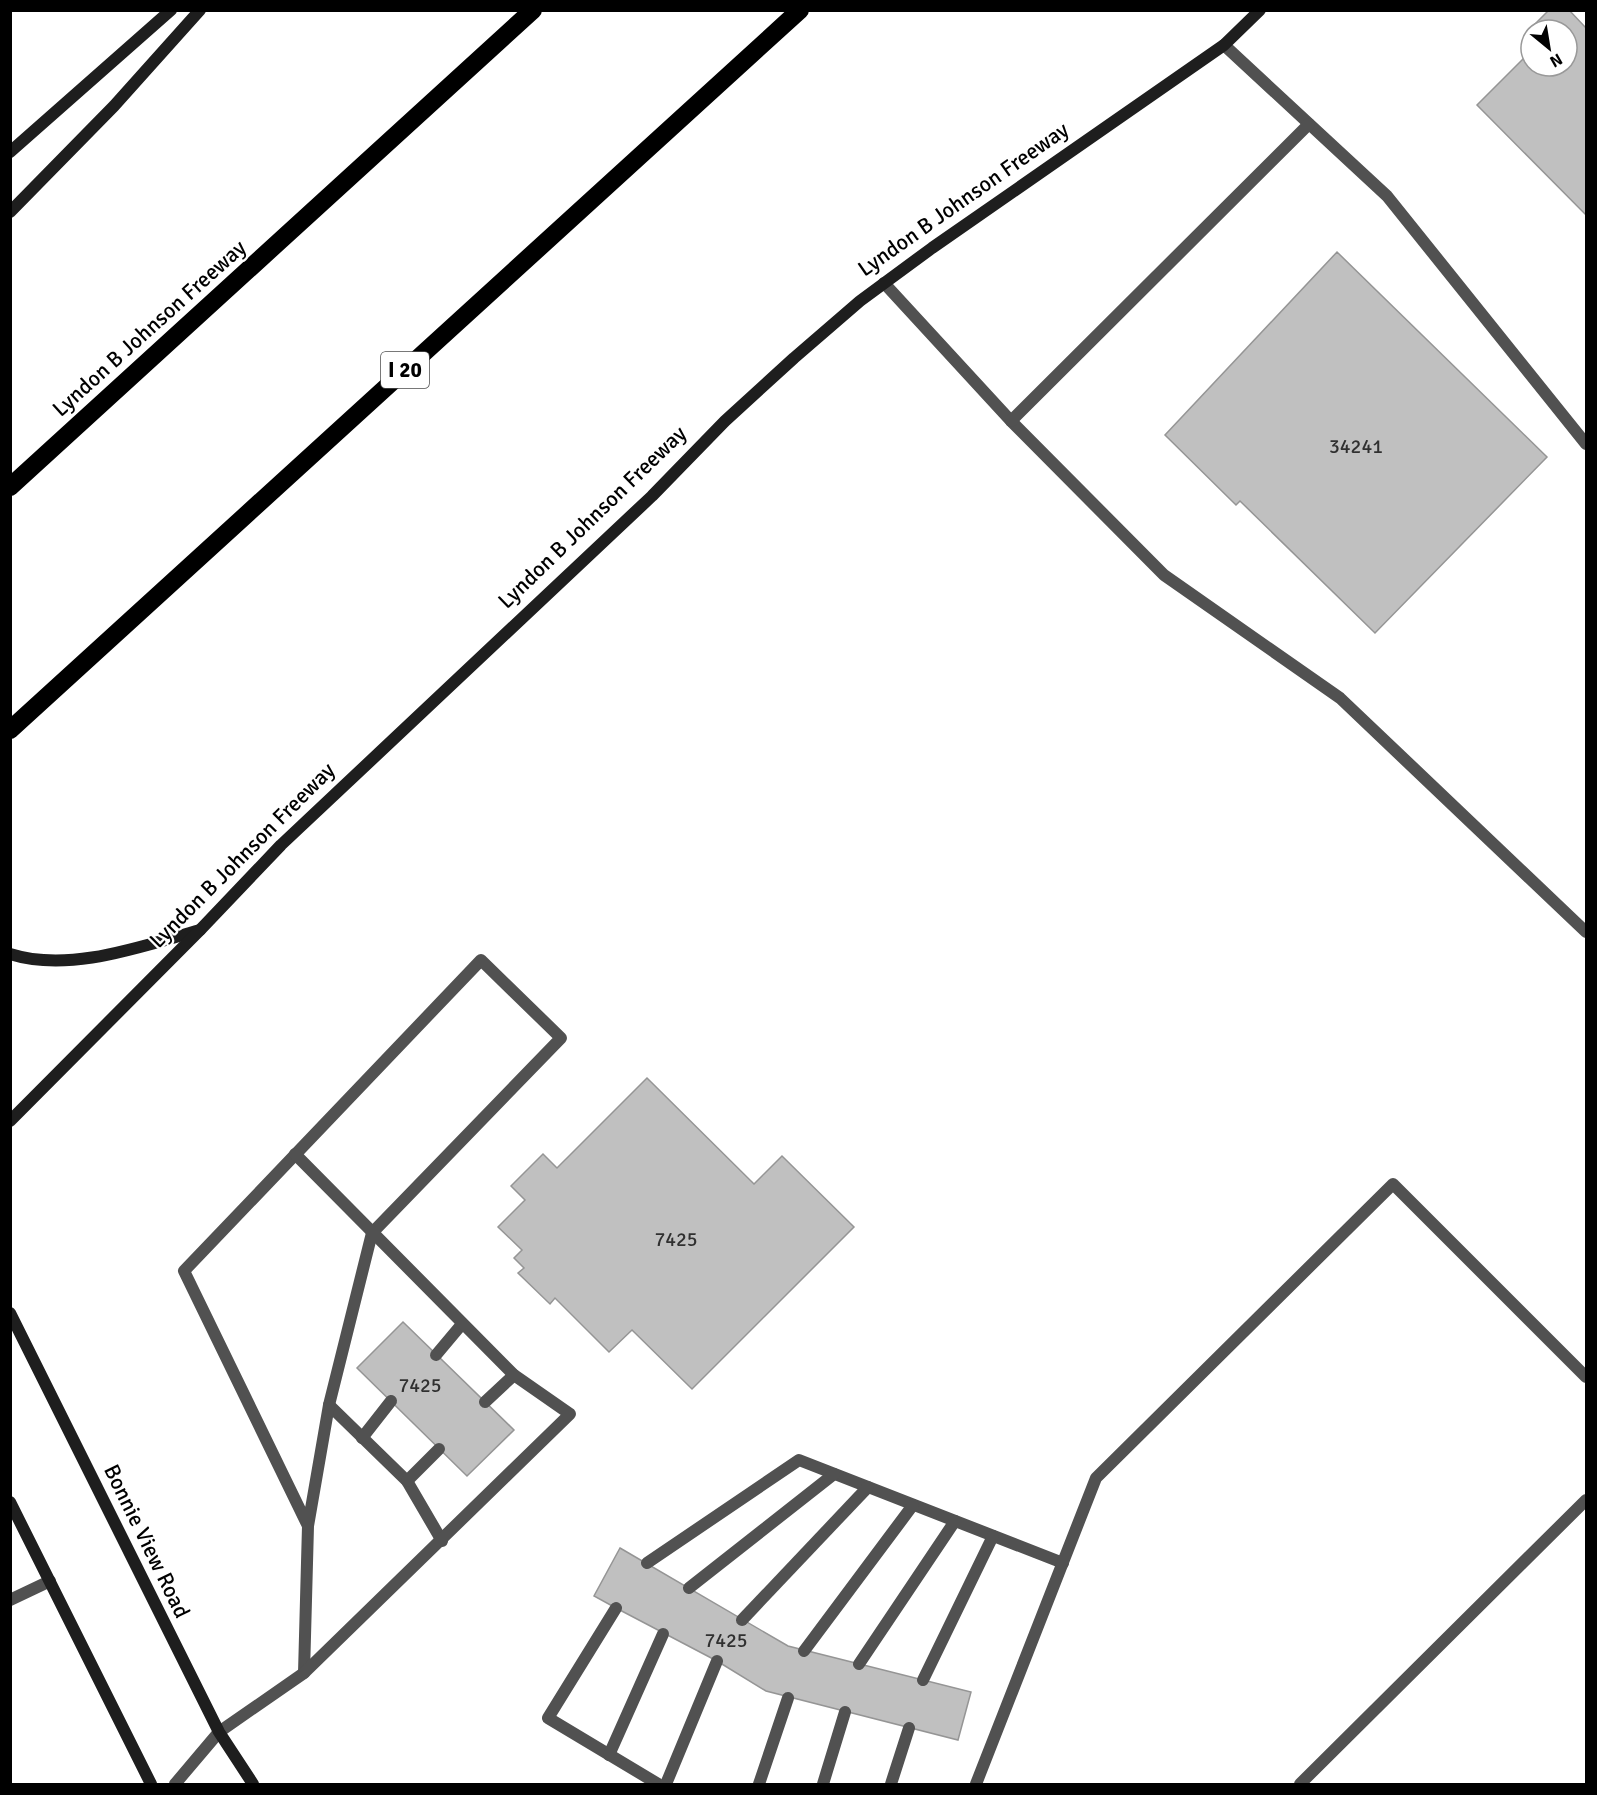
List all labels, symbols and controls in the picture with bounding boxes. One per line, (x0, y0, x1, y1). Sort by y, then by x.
north arrow (1519, 18, 1579, 78)
text: N (1546, 49, 1566, 72)
street label: Lyndon B Johnson Freeway (852, 115, 1074, 282)
street label: Lyndon B Johnson Freeway (47, 233, 252, 422)
road number: I 20 (381, 352, 429, 388)
street label: Lyndon B Johnson Freeway (492, 420, 692, 614)
house number: 34241 (1329, 434, 1383, 459)
street label: Lyndon B Johnson Freeway (144, 756, 341, 953)
house number: 7425 (654, 1227, 698, 1252)
house number: 7425 (398, 1373, 442, 1398)
street label: Bonnie View Road (98, 1460, 196, 1622)
house number: 7425 (704, 1628, 748, 1653)

